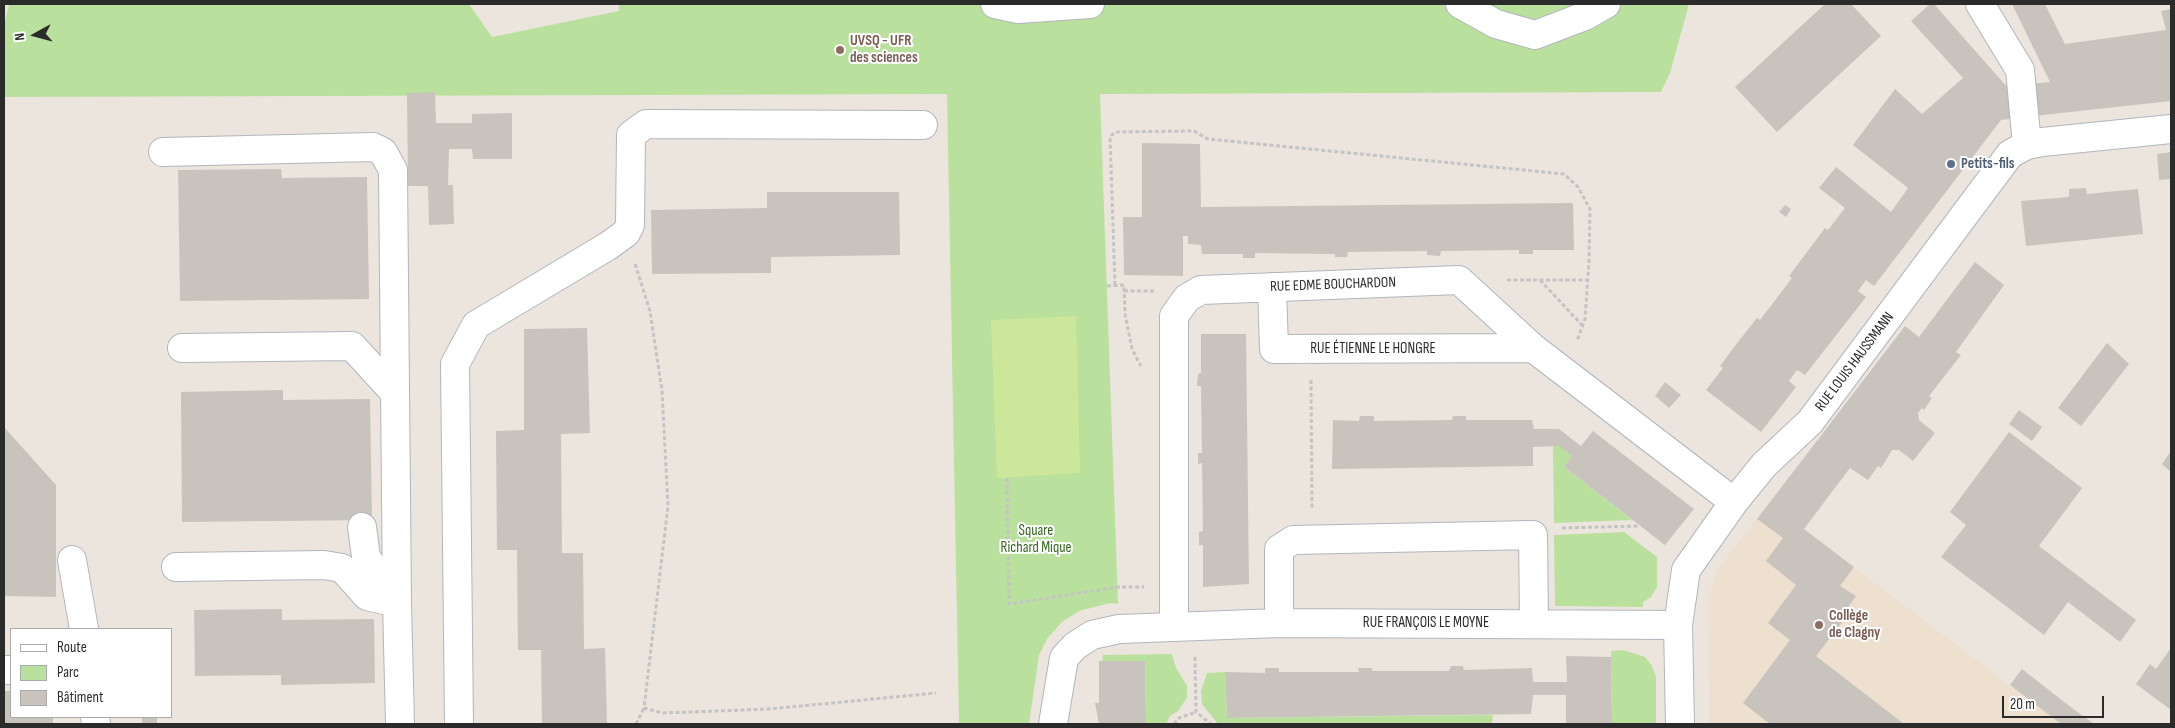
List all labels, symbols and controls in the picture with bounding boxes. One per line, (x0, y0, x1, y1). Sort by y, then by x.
north arrow (10, 10, 60, 60)
text: N (11, 32, 29, 42)
place label: UVSQ - UFR des sciences (850, 32, 918, 67)
marker: UVSQ - UFR des sciences (834, 44, 846, 56)
place label: Petits-fils (1961, 155, 2014, 173)
marker: Petits-fils (1945, 158, 1957, 170)
street label: RUE EDME BOUCHARDON (1270, 274, 1396, 296)
street label: RUE LOUIS HAUSSMANN (1812, 309, 1898, 415)
street label: RUE ÉTIENNE LE HONGRE (1310, 340, 1436, 358)
park label: Square Richard Mique (1001, 522, 1071, 557)
place label: Collège de Clagny (1829, 607, 1880, 642)
street label: RUE FRANÇOIS LE MOYNE (1363, 614, 1489, 632)
marker: Collège de Clagny (1813, 619, 1825, 631)
legend (10, 628, 172, 718)
text: Route (57, 638, 87, 657)
text: Parc (57, 663, 79, 682)
scale bar (2005, 686, 2108, 718)
text: Bâtiment (57, 688, 104, 707)
text: 20 m (2010, 695, 2035, 714)

